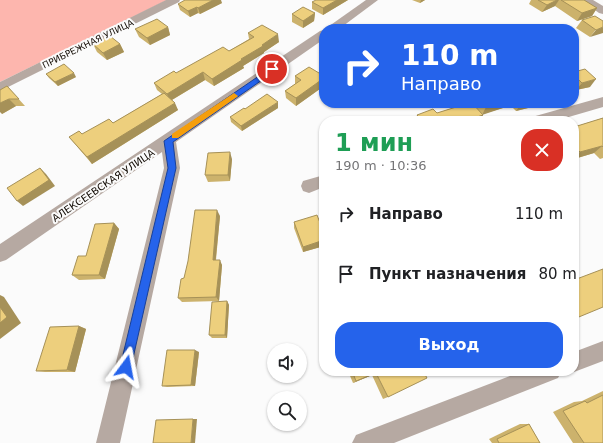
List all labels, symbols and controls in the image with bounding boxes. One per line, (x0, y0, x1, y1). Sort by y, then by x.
street label: ПРИБРЕЖНАЯ УЛИЦА (41, 17, 136, 70)
text: 110 m (401, 39, 498, 72)
icon: right (335, 40, 387, 92)
pin (255, 52, 289, 86)
icon: arrive (261, 58, 283, 80)
text: Направо (401, 73, 481, 94)
text: 1 мин (335, 129, 413, 157)
button: close (521, 129, 563, 171)
street label: АЛЕКСЕЕВСКАЯ УЛИЦА (50, 147, 157, 224)
text: 190 m · 10:36 (335, 158, 426, 173)
icon: right (335, 203, 357, 225)
text: Направо (369, 205, 443, 223)
text: 110 m (515, 205, 563, 223)
icon: arrive (335, 263, 357, 285)
text: Пункт назначения (369, 265, 526, 283)
text: 80 m (538, 265, 577, 283)
button: Выход (335, 322, 563, 368)
map controls (267, 343, 307, 431)
button: sound (267, 343, 307, 383)
position arrow (105, 346, 147, 388)
button: search (267, 391, 307, 431)

